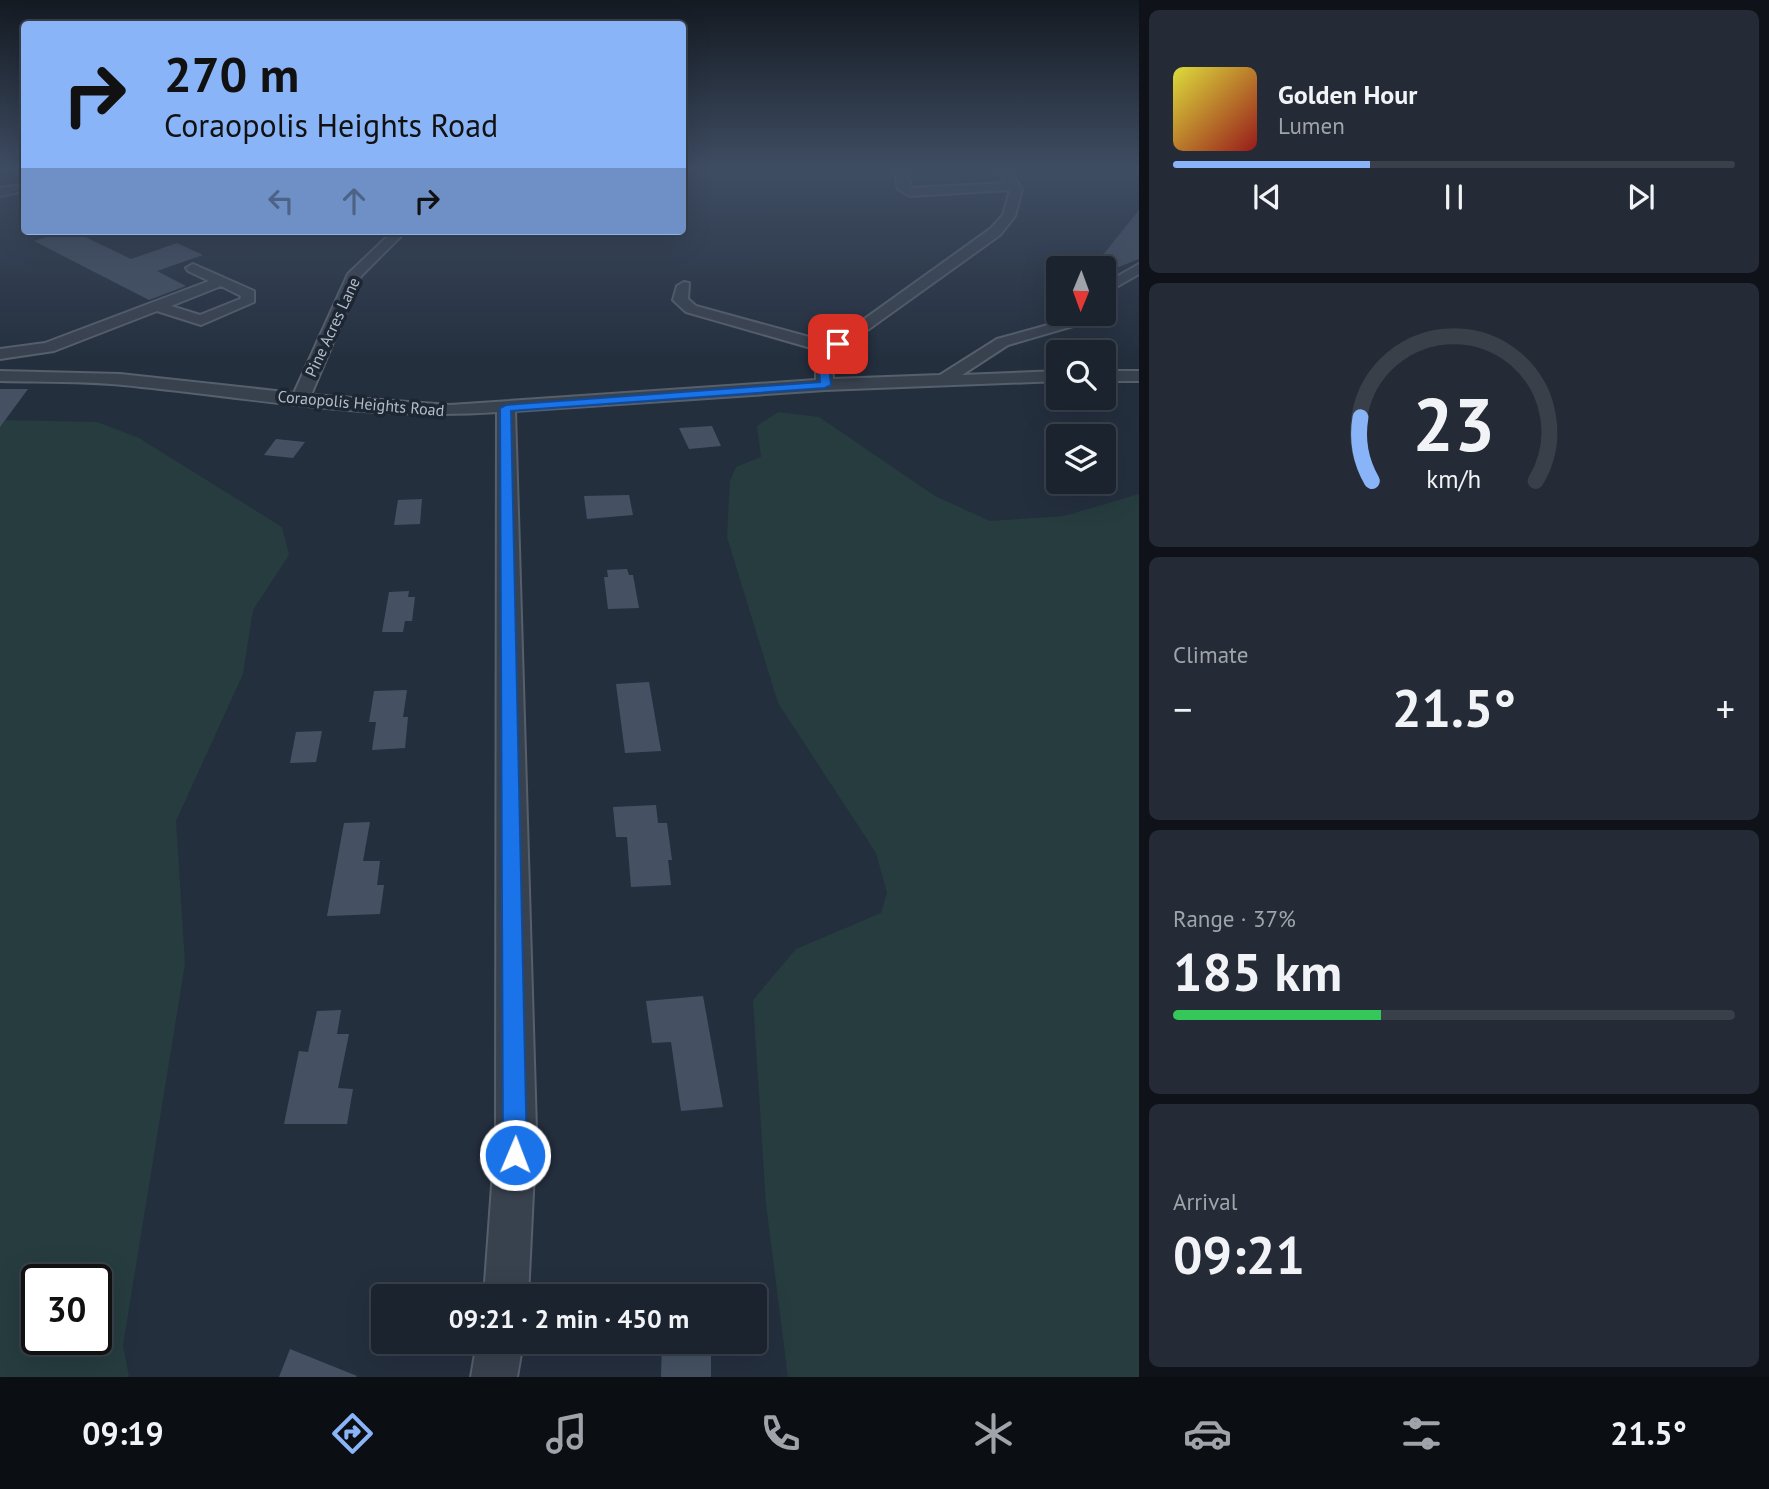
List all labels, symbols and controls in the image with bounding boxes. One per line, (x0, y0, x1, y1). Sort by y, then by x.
text: 270 m (164, 42, 299, 106)
icon: right (49, 49, 140, 140)
text: Golden Hour (1278, 78, 1417, 111)
text: Coraopolis Heights Road (164, 104, 498, 146)
text: Lumen (1278, 111, 1345, 140)
icon: previous (1248, 178, 1286, 216)
icon: pause (1435, 178, 1473, 216)
icon: next (1622, 178, 1660, 216)
icon: left (262, 182, 300, 220)
icon: ahead (335, 182, 373, 220)
icon: right (408, 182, 446, 220)
north arrow (1046, 256, 1116, 326)
map controls (1046, 256, 1116, 494)
street label: Pine Acres Lane (300, 274, 364, 380)
pin (808, 314, 868, 374)
icon: arrive (819, 325, 857, 363)
button: search (1046, 340, 1116, 410)
text: 23 (1413, 378, 1495, 472)
street label: Coraopolis Heights Road (277, 386, 445, 420)
button: layers (1046, 424, 1116, 494)
text: km/h (1427, 463, 1481, 495)
text: Climate (1173, 640, 1248, 669)
text: 21.5° (1392, 674, 1516, 741)
text: − (1173, 684, 1192, 733)
text: + (1716, 684, 1735, 733)
text: Range · 37% (1173, 904, 1296, 933)
text: 185 km (1173, 938, 1342, 1005)
position arrow (478, 1118, 552, 1192)
text: Arrival (1173, 1187, 1237, 1216)
text: 09:21 (1173, 1221, 1305, 1288)
speed limit sign: 30 (21, 1264, 112, 1355)
text: 09:21 · 2 min · 450 m (449, 1302, 689, 1335)
icon: directions (328, 1409, 377, 1458)
icon: music (542, 1409, 591, 1458)
icon: phone (756, 1409, 805, 1458)
icon: climate (969, 1409, 1018, 1458)
icon: car (1183, 1409, 1232, 1458)
icon: filters (1397, 1409, 1446, 1458)
text: 09:19 (82, 1412, 164, 1454)
text: 21.5° (1610, 1412, 1687, 1454)

